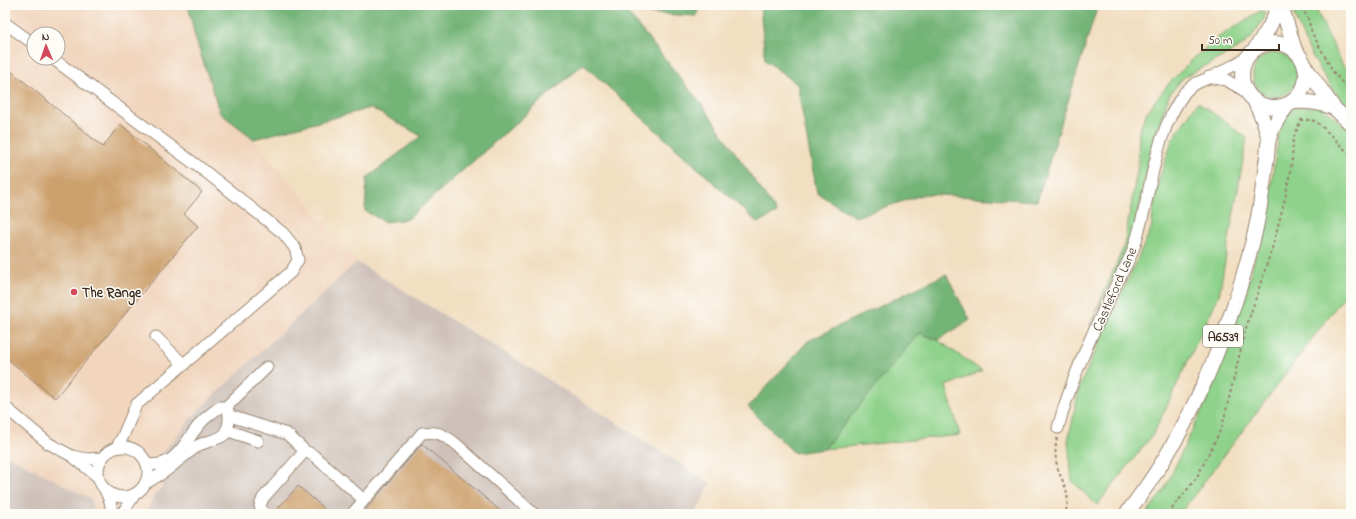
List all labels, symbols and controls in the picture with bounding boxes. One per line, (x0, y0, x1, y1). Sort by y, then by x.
north arrow (26, 26, 66, 66)
scale bar (1202, 26, 1279, 52)
text: N (42, 29, 50, 45)
text: 50 m (1208, 32, 1232, 50)
street label: Castleford Lane (1087, 243, 1144, 335)
place label: The Range (82, 283, 142, 306)
marker: The Range (69, 287, 79, 297)
road number: A6539 (1203, 325, 1243, 347)

